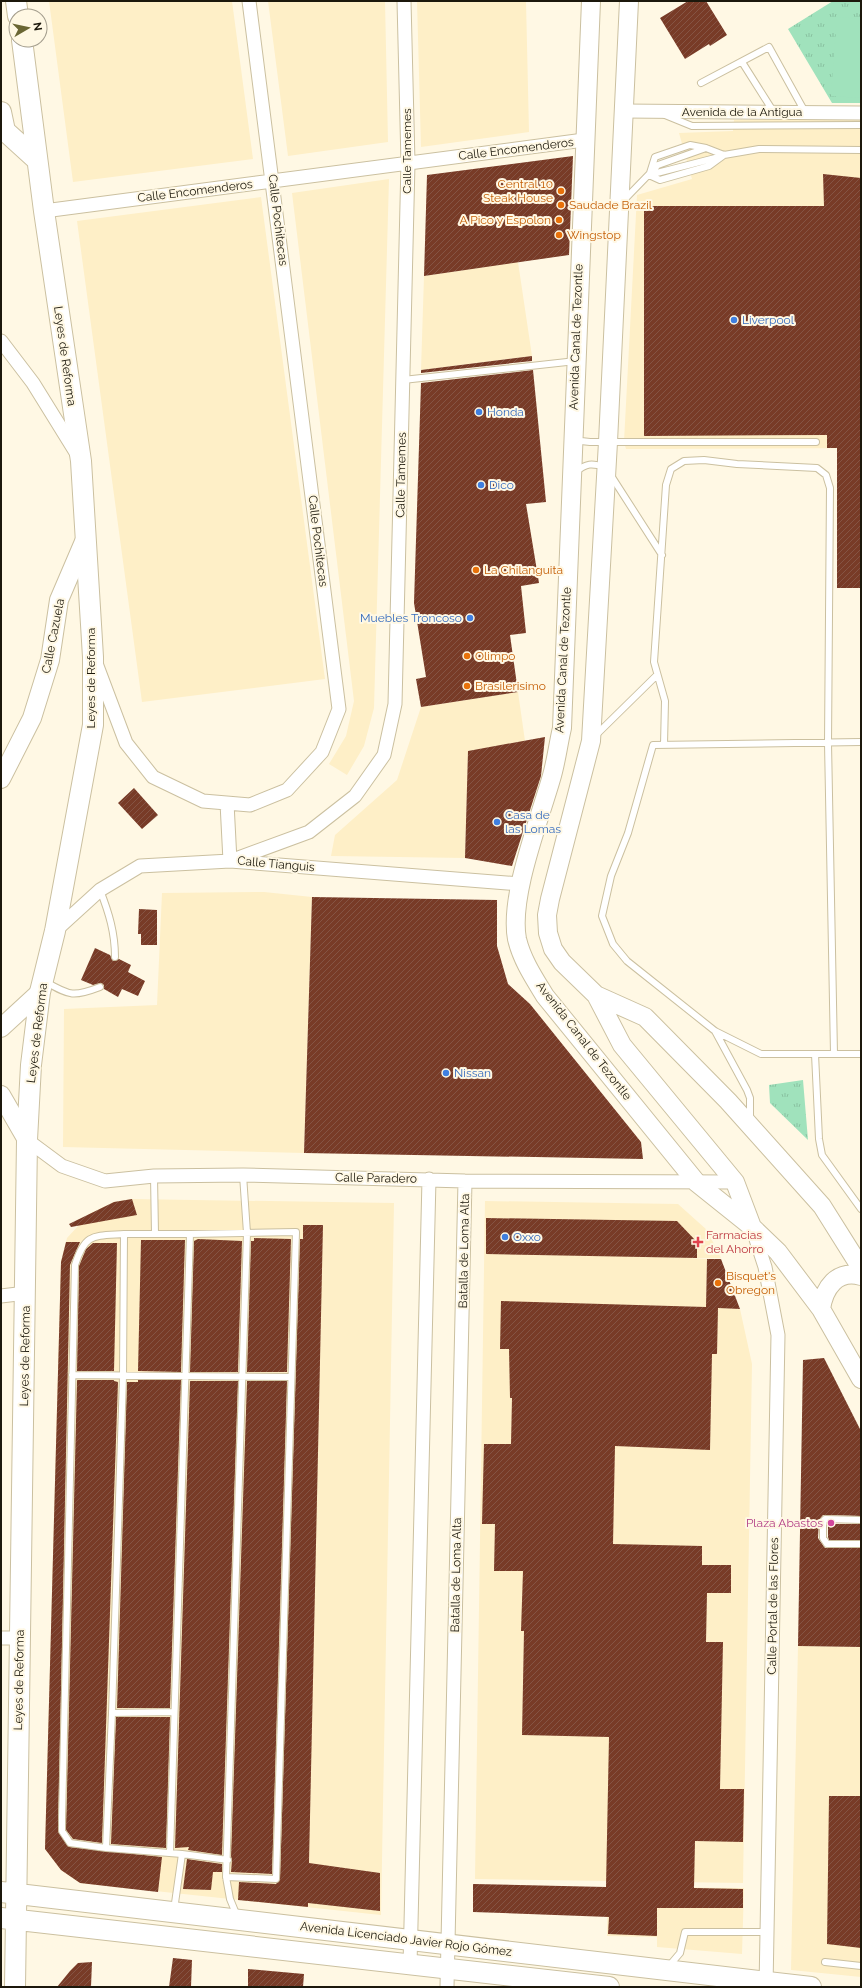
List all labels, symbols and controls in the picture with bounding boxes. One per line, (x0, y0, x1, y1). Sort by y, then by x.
north arrow (8, 8, 48, 48)
text: N (30, 21, 44, 32)
street label: Avenida de la Antigua (682, 105, 802, 119)
street label: Calle Tamemes (400, 108, 414, 194)
street label: Calle Encomenderos (458, 135, 575, 163)
street label: Calle Pochitecas (265, 173, 291, 267)
street label: Calle Encomenderos (137, 177, 254, 205)
place label: Central 10 Steak House (483, 177, 553, 205)
marker: Central 10 Steak House (556, 186, 566, 196)
place label: Saudade Brazil (569, 198, 653, 212)
marker: Saudade Brazil (556, 200, 566, 210)
place label: A Pico y Espolon (459, 213, 551, 227)
marker: A Pico y Espolon (554, 215, 564, 225)
place label: Wingstop (567, 228, 621, 242)
marker: Wingstop (554, 230, 564, 240)
street label: Avenida Canal de Tezontle (566, 264, 586, 410)
street label: Leyes de Reforma (51, 305, 79, 407)
place label: Liverpool (742, 313, 795, 327)
marker: Liverpool (729, 315, 739, 325)
place label: Honda (487, 405, 524, 419)
marker: Honda (474, 407, 484, 417)
street label: Calle Tamemes (393, 432, 409, 518)
place label: Dico (489, 478, 514, 492)
marker: Dico (476, 480, 486, 490)
street label: Calle Pochitecas (305, 494, 331, 588)
place label: La Chilanguita (484, 563, 563, 577)
marker: La Chilanguita (471, 565, 481, 575)
street label: Avenida Canal de Tezontle (552, 587, 574, 733)
street label: Calle Cazuela (39, 597, 67, 675)
place label: Muebles Troncoso (360, 611, 462, 625)
marker: Muebles Troncoso (465, 613, 475, 623)
street label: Leyes de Reforma (84, 628, 98, 728)
place label: Olimpo (475, 649, 515, 663)
marker: Olimpo (462, 651, 472, 661)
place label: Brasilerisimo (475, 679, 546, 693)
marker: Brasilerisimo (462, 681, 472, 691)
place label: Casa de las Lomas (505, 808, 561, 836)
marker: Casa de las Lomas (492, 817, 502, 827)
street label: Calle Tianguis (237, 854, 315, 874)
street label: Avenida Canal de Tezontle (533, 979, 635, 1103)
street label: Leyes de Reforma (24, 982, 50, 1084)
place label: Nissan (454, 1066, 491, 1080)
marker: Nissan (441, 1068, 451, 1078)
street label: Calle Paradero (335, 1170, 417, 1186)
street label: Batalla de Loma Alta (456, 1193, 472, 1309)
place label: Farmacias del Ahorro (706, 1228, 764, 1256)
place label: Oxxo (513, 1230, 541, 1244)
marker: Oxxo (500, 1232, 510, 1242)
marker: Farmacias del Ahorro (693, 1237, 703, 1247)
place label: Bisquet's Obregon (726, 1269, 776, 1297)
marker: Bisquet's Obregon (713, 1278, 723, 1288)
street label: Leyes de Reforma (17, 1305, 33, 1407)
place label: Plaza Abastos (746, 1516, 823, 1530)
street label: Batalla de Loma Alta (448, 1517, 464, 1633)
marker: Plaza Abastos (826, 1518, 836, 1528)
street label: Calle Portal de las Flores (765, 1537, 781, 1675)
street label: Leyes de Reforma (11, 1629, 27, 1731)
street label: Avenida Licenciado Javier Rojo Gómez (299, 1919, 513, 1959)

